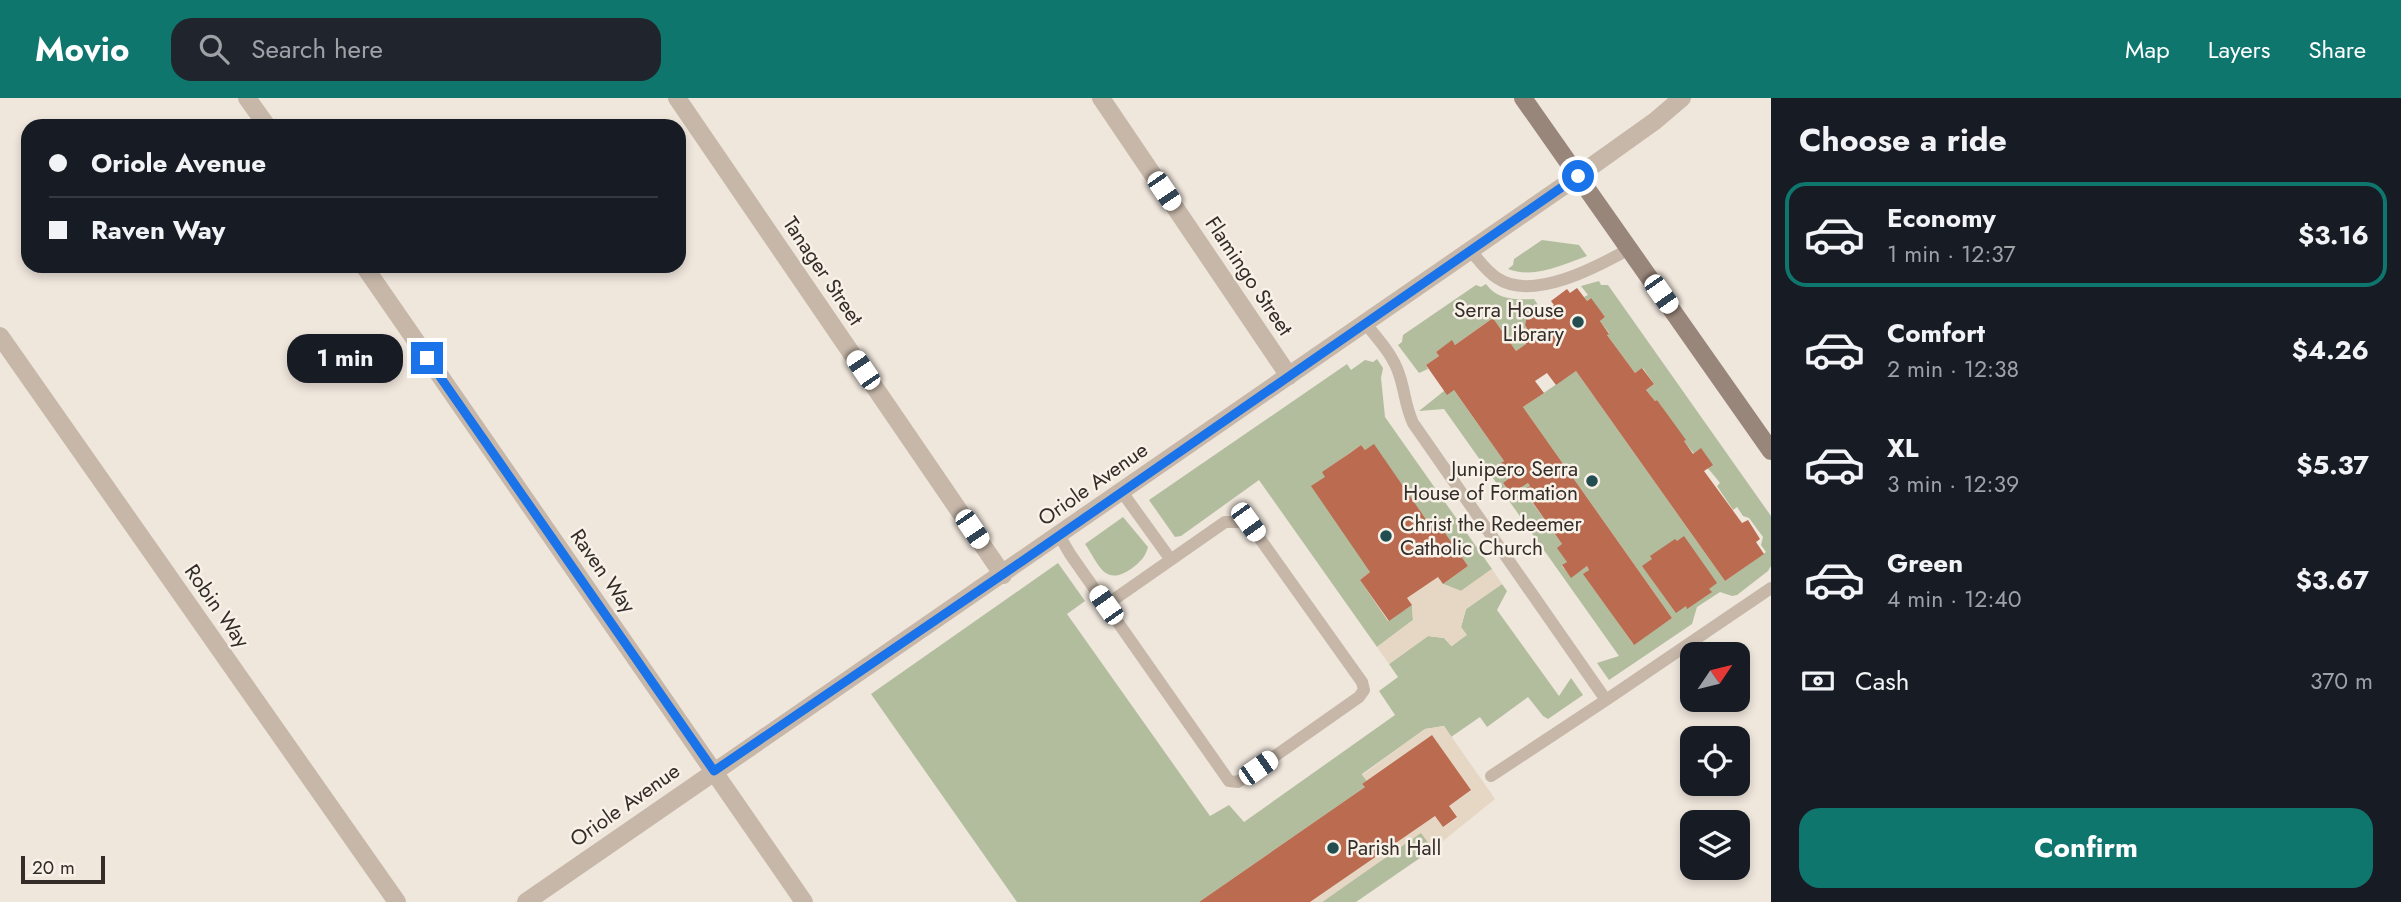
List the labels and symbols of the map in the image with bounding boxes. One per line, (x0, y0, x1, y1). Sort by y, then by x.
route start (1562, 160, 1594, 192)
car (1144, 168, 1185, 214)
street label: Flamingo Street (1198, 210, 1300, 342)
street label: Tanager Street (776, 211, 870, 331)
car (1641, 271, 1682, 317)
place label: Serra House Library (1454, 295, 1565, 349)
marker: Serra House Library (1570, 314, 1586, 330)
callout: 1 min (287, 334, 402, 382)
route end (411, 342, 443, 374)
car (843, 347, 884, 393)
street label: Oriole Avenue (1032, 435, 1154, 533)
place label: Junipero Serra House of Formation (1403, 454, 1578, 508)
marker: Junipero Serra House of Formation (1584, 473, 1600, 489)
car (1228, 499, 1269, 545)
car (952, 506, 993, 552)
place label: Christ the Redeemer Catholic Church (1400, 509, 1582, 563)
street label: Raven Way (563, 523, 643, 620)
marker: Christ the Redeemer Catholic Church (1378, 528, 1394, 544)
street label: Robin Way (177, 558, 257, 655)
car (1086, 582, 1127, 628)
north arrow (1680, 642, 1750, 712)
car (1235, 747, 1282, 789)
street label: Oriole Avenue (564, 756, 686, 854)
place label: Parish Hall (1347, 833, 1441, 863)
marker: Parish Hall (1325, 840, 1341, 856)
scale bar (21, 853, 105, 885)

